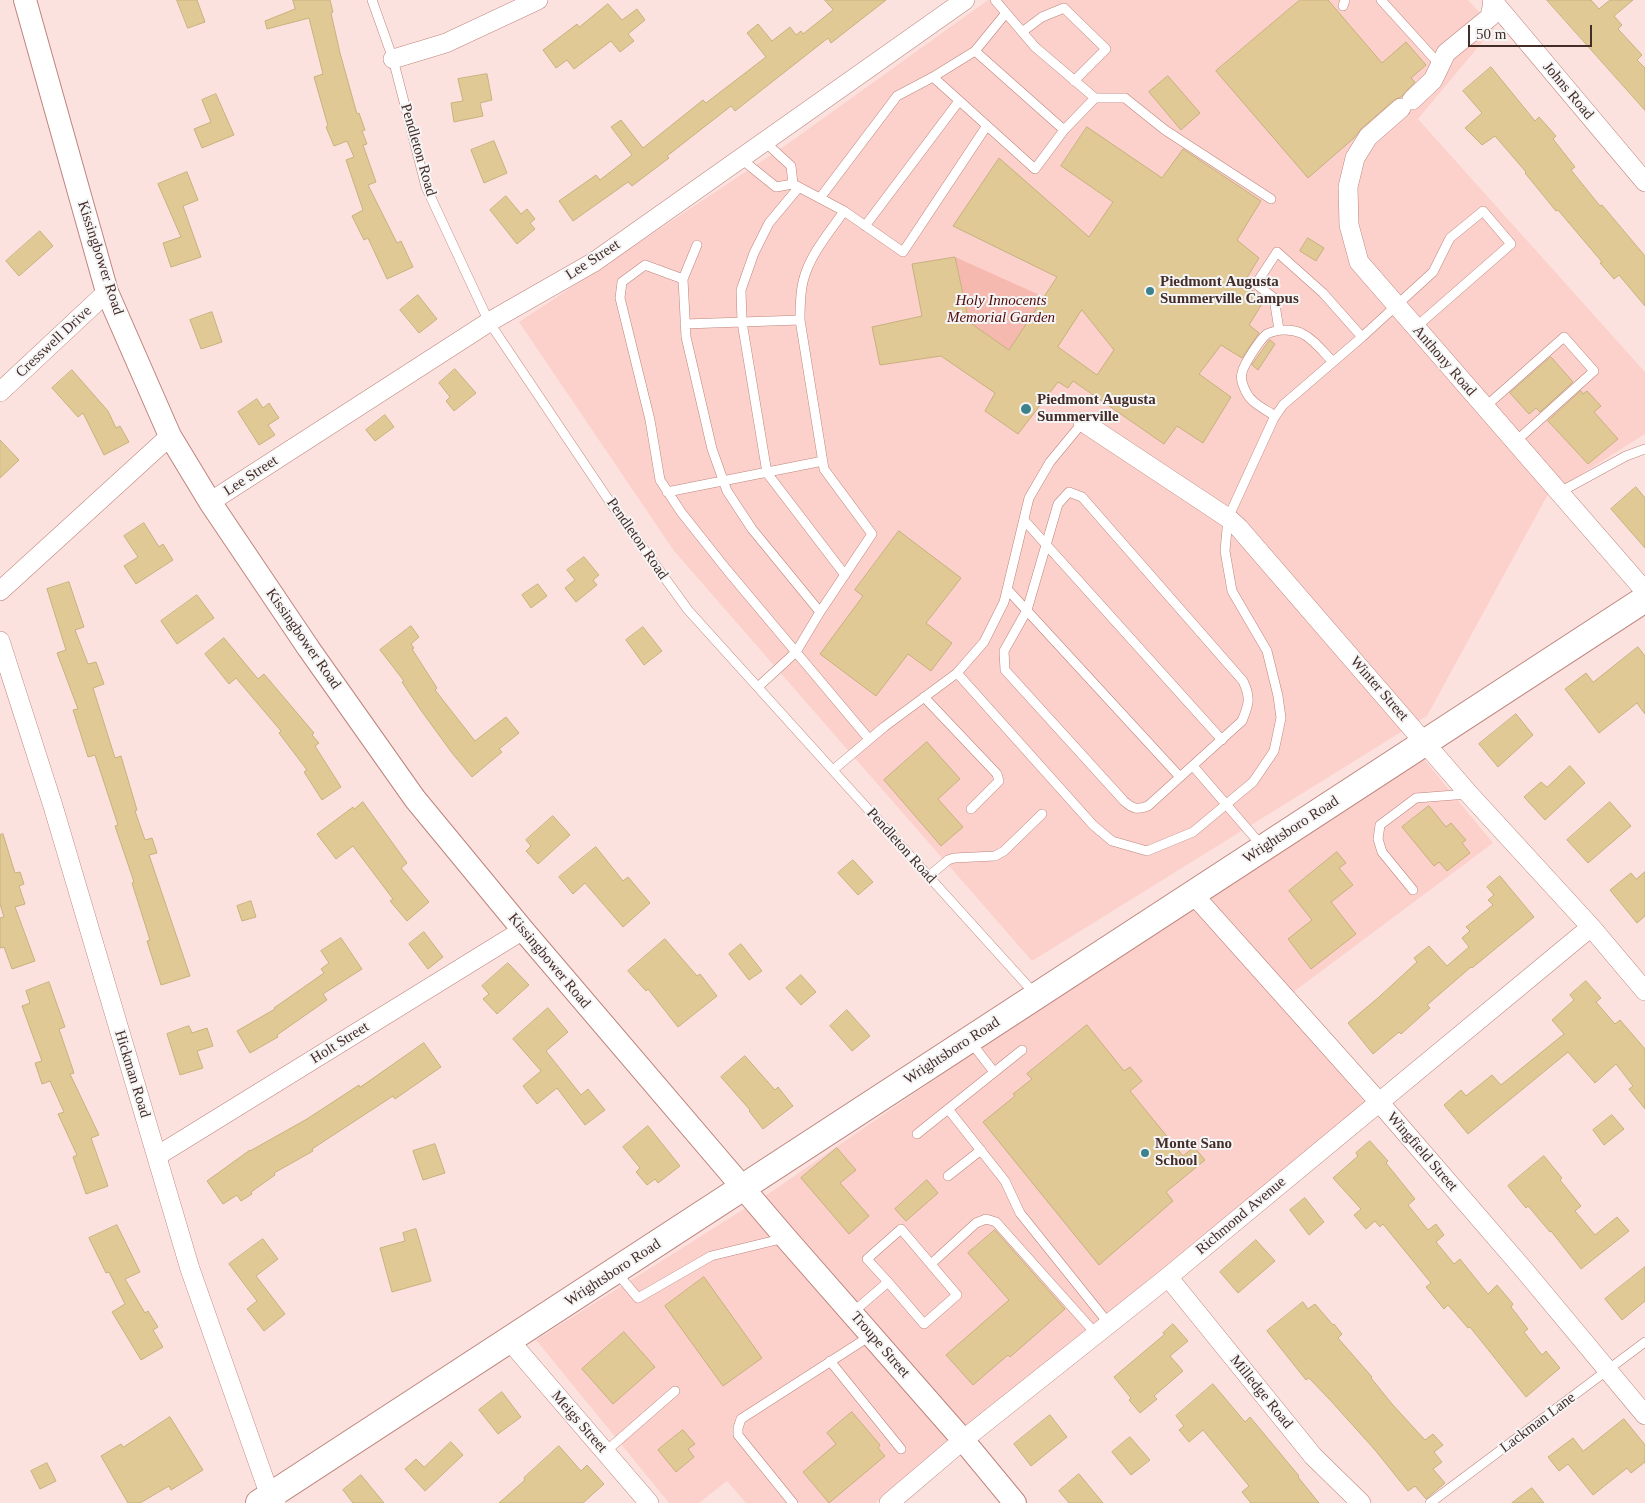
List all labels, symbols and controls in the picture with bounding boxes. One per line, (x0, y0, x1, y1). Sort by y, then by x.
scale bar (1470, 15, 1594, 47)
text: 50 m (1476, 26, 1506, 42)
street label: Johns Road (1539, 59, 1597, 123)
street label: Pendleton Road (396, 102, 440, 198)
street label: Kissingbower Road (73, 199, 127, 317)
street label: Lee Street (562, 236, 624, 284)
place label: Piedmont Augusta Summerville Campus (1160, 273, 1299, 308)
marker: Piedmont Augusta Summerville Campus (1144, 285, 1156, 297)
park label: Holy Innocents Memorial Garden (947, 292, 1055, 327)
street label: Cresswell Drive (12, 302, 96, 382)
street label: Anthony Road (1408, 322, 1480, 400)
place label: Piedmont Augusta Summerville (1037, 391, 1156, 426)
marker: Piedmont Augusta Summerville (1019, 402, 1033, 416)
street label: Lee Street (220, 452, 282, 500)
street label: Pendleton Road (602, 495, 672, 583)
street label: Kissingbower Road (262, 585, 344, 693)
street label: Winter Street (1346, 653, 1412, 725)
street label: Wrightsboro Road (1240, 792, 1342, 868)
street label: Pendleton Road (862, 805, 940, 887)
street label: Kissingbower Road (504, 910, 594, 1012)
street label: Wrightsboro Road (901, 1013, 1003, 1089)
street label: Holt Street (307, 1018, 373, 1068)
street label: Hickman Road (110, 1028, 154, 1120)
street label: Wingfield Street (1383, 1109, 1461, 1195)
place label: Monte Sano School (1155, 1135, 1232, 1170)
marker: Monte Sano School (1139, 1147, 1151, 1159)
street label: Richmond Avenue (1192, 1173, 1290, 1259)
street label: Wrightsboro Road (562, 1235, 664, 1311)
street label: Troupe Street (846, 1308, 914, 1382)
street label: Milledge Road (1226, 1352, 1296, 1432)
street label: Meigs Street (547, 1387, 611, 1457)
street label: Lackman Lane (1497, 1389, 1579, 1457)

